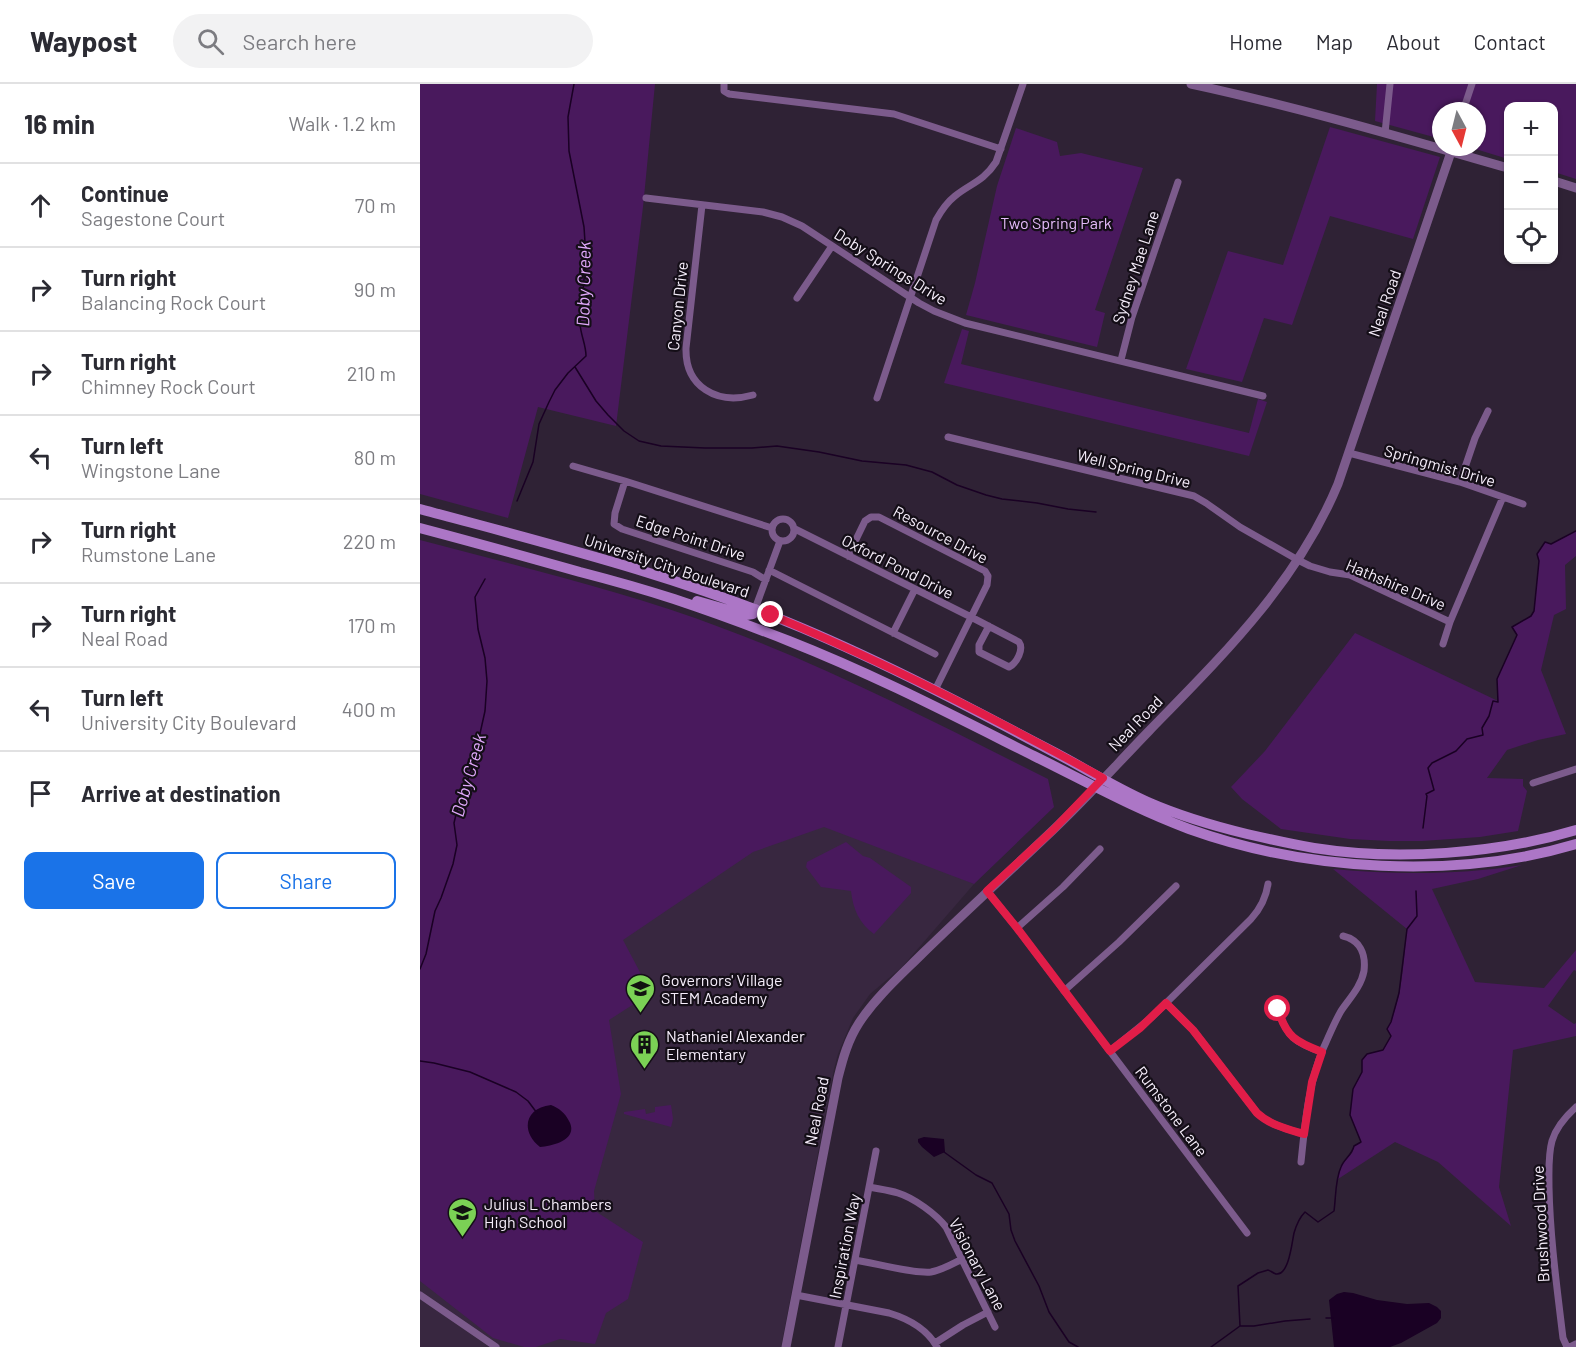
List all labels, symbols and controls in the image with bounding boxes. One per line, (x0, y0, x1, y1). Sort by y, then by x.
search box (173, 14, 593, 68)
text: Waypost (30, 24, 137, 58)
icon: search (194, 25, 227, 58)
text: Search here (242, 28, 357, 54)
text: Home (1229, 29, 1283, 54)
text: Map (1316, 29, 1353, 54)
text: About (1386, 29, 1441, 54)
text: Contact (1474, 29, 1546, 54)
north arrow (1432, 102, 1486, 156)
map controls (1504, 102, 1558, 264)
button: + (1504, 102, 1558, 156)
text: 16 min (24, 108, 95, 139)
text: Walk · 1.2 km (289, 111, 396, 135)
button: − (1504, 156, 1558, 210)
text: Continue (81, 180, 169, 206)
icon: ahead (24, 189, 57, 222)
text: 70 m (355, 193, 396, 217)
text: Sagestone Court (81, 206, 225, 230)
street label: Sydney Mae Lane (1108, 208, 1162, 326)
button: locate (1504, 210, 1558, 264)
park label: Two Spring Park (1000, 213, 1112, 232)
street label: Doby Springs Drive (831, 224, 951, 308)
water label: Doby Creek (571, 241, 595, 327)
street label: Canyon Drive (663, 260, 691, 352)
text: Turn right (81, 264, 176, 290)
street label: Neal Road (1364, 267, 1404, 339)
icon: right (24, 273, 57, 306)
text: 90 m (354, 277, 396, 301)
text: Balancing Rock Court (81, 290, 266, 314)
text: Turn right (81, 348, 176, 374)
icon: right (24, 357, 57, 390)
text: 210 m (347, 361, 396, 385)
text: Chimney Rock Court (81, 374, 256, 398)
text: Turn left (81, 432, 164, 458)
street label: Springmist Drive (1382, 440, 1498, 490)
icon: left (24, 441, 57, 474)
text: 80 m (354, 445, 396, 469)
street label: Well Spring Drive (1075, 445, 1193, 491)
text: Wingstone Lane (81, 458, 221, 482)
street label: Resource Drive (890, 501, 992, 567)
street label: Edge Point Drive (634, 510, 748, 564)
text: Turn right (81, 516, 176, 542)
icon: right (24, 525, 57, 558)
text: 220 m (343, 529, 396, 553)
street label: University City Boulevard (582, 529, 752, 601)
street label: Oxford Pond Drive (839, 530, 957, 602)
text: Rumstone Lane (81, 542, 216, 566)
street label: Hathshire Drive (1343, 554, 1449, 614)
text: Turn right (81, 600, 176, 626)
route end (757, 601, 783, 627)
icon: right (24, 609, 57, 642)
text: 170 m (348, 613, 396, 637)
text: Neal Road (81, 626, 168, 650)
text: Turn left (81, 684, 164, 710)
street label: Neal Road (1104, 691, 1166, 755)
icon: left (24, 693, 57, 726)
text: 400 m (342, 697, 396, 721)
text: University City Boulevard (81, 710, 297, 734)
water label: Doby Creek (446, 731, 490, 819)
icon: arrive (24, 777, 57, 810)
text: Arrive at destination (81, 780, 280, 806)
button: Save (24, 852, 204, 909)
button: Share (216, 852, 396, 909)
place label: Governors' Village STEM Academy (661, 970, 783, 1007)
school or university icon: Governors' Village STEM Academy (624, 972, 656, 1014)
route start (1264, 995, 1290, 1021)
place label: Nathaniel Alexander Elementary (666, 1026, 805, 1063)
building icon: Nathaniel Alexander Elementary (629, 1028, 661, 1070)
street label: Rumstone Lane (1132, 1062, 1212, 1160)
street label: Neal Road (800, 1075, 832, 1147)
street label: Brushwood Drive (1527, 1165, 1553, 1283)
street label: Inspiration Way (825, 1191, 864, 1300)
place label: Julius L Chambers High School (484, 1194, 612, 1231)
school or university icon: Julius L Chambers High School (447, 1196, 479, 1238)
street label: Visionary Lane (946, 1215, 1010, 1313)

